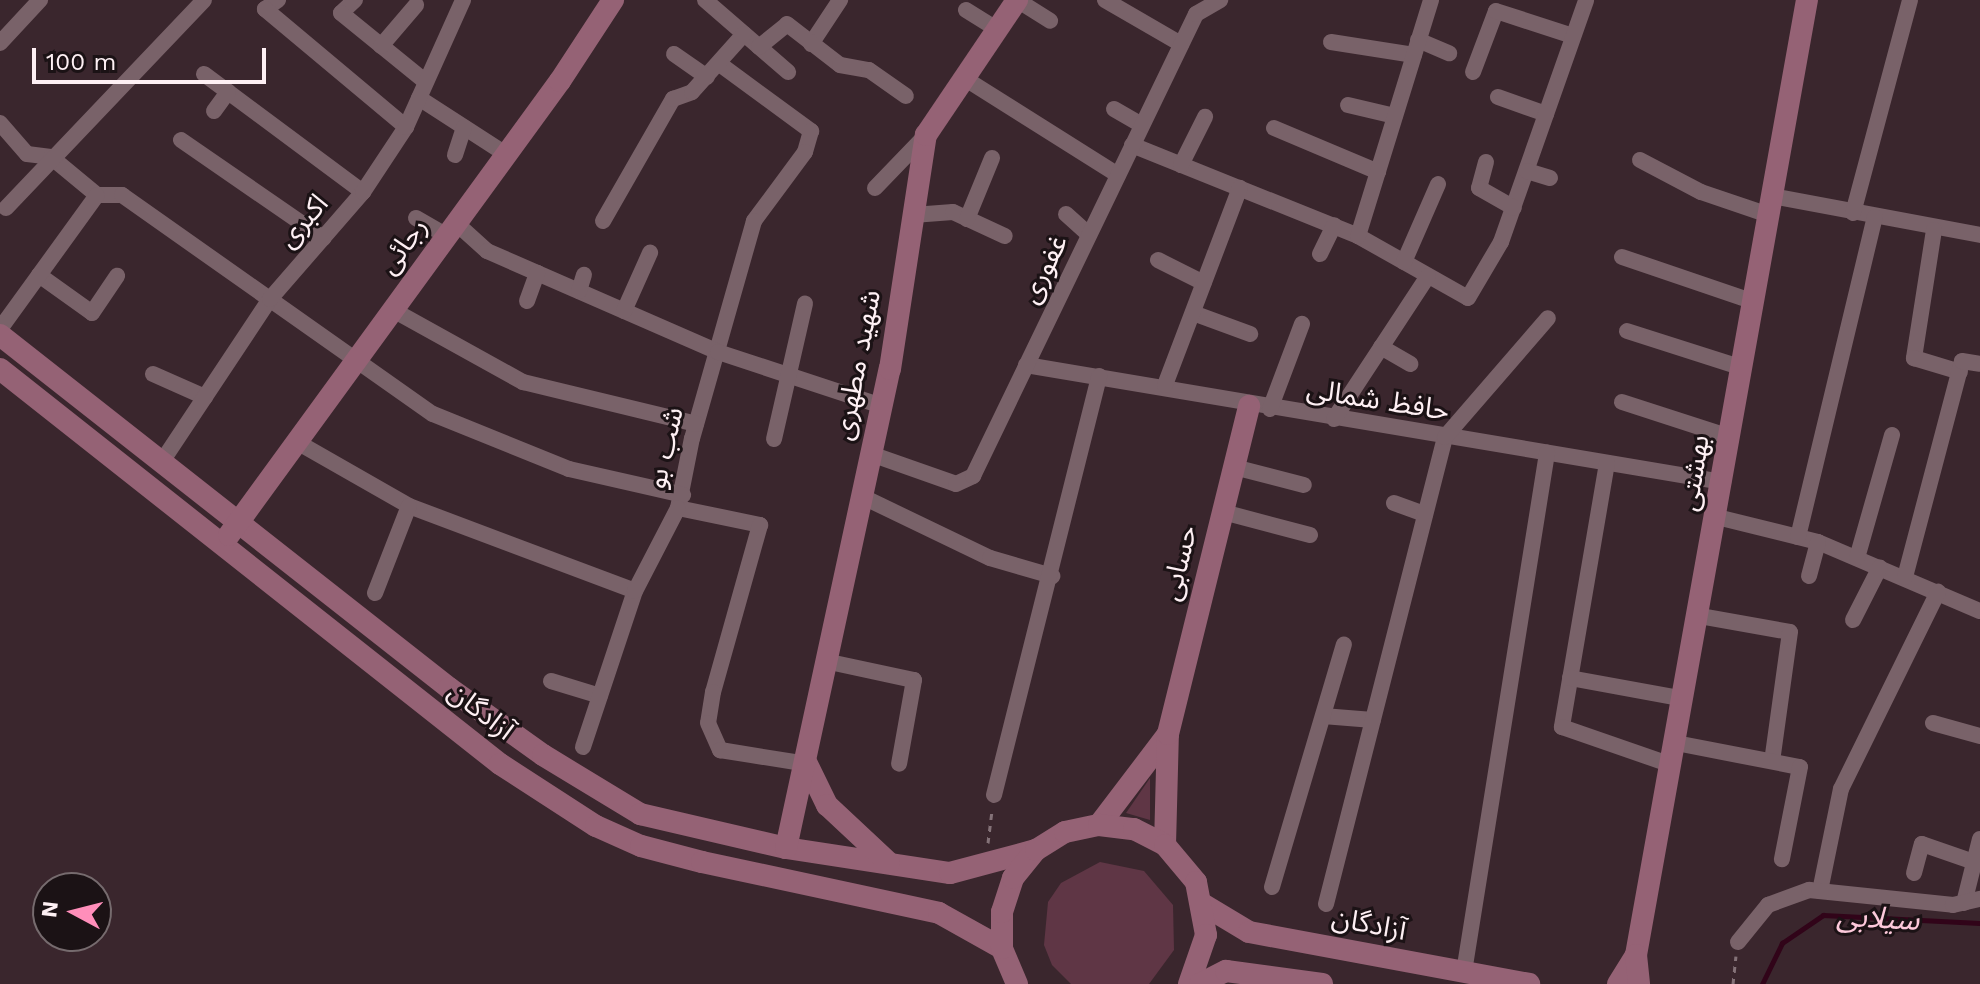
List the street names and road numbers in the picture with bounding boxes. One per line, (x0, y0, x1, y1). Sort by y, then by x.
street label: اکبری (271, 187, 335, 255)
street label: رجائی (371, 211, 435, 281)
street label: غفوری (1013, 229, 1075, 309)
street label: شهید مطهری (826, 287, 888, 443)
street label: حافظ شمالی (1304, 372, 1452, 428)
street label: شب بو (639, 404, 691, 492)
street label: بهشتی (1671, 433, 1717, 513)
street label: حسابی (1153, 522, 1205, 604)
street label: آزادگان (441, 675, 521, 747)
street label: آزادگان (1329, 900, 1409, 948)

